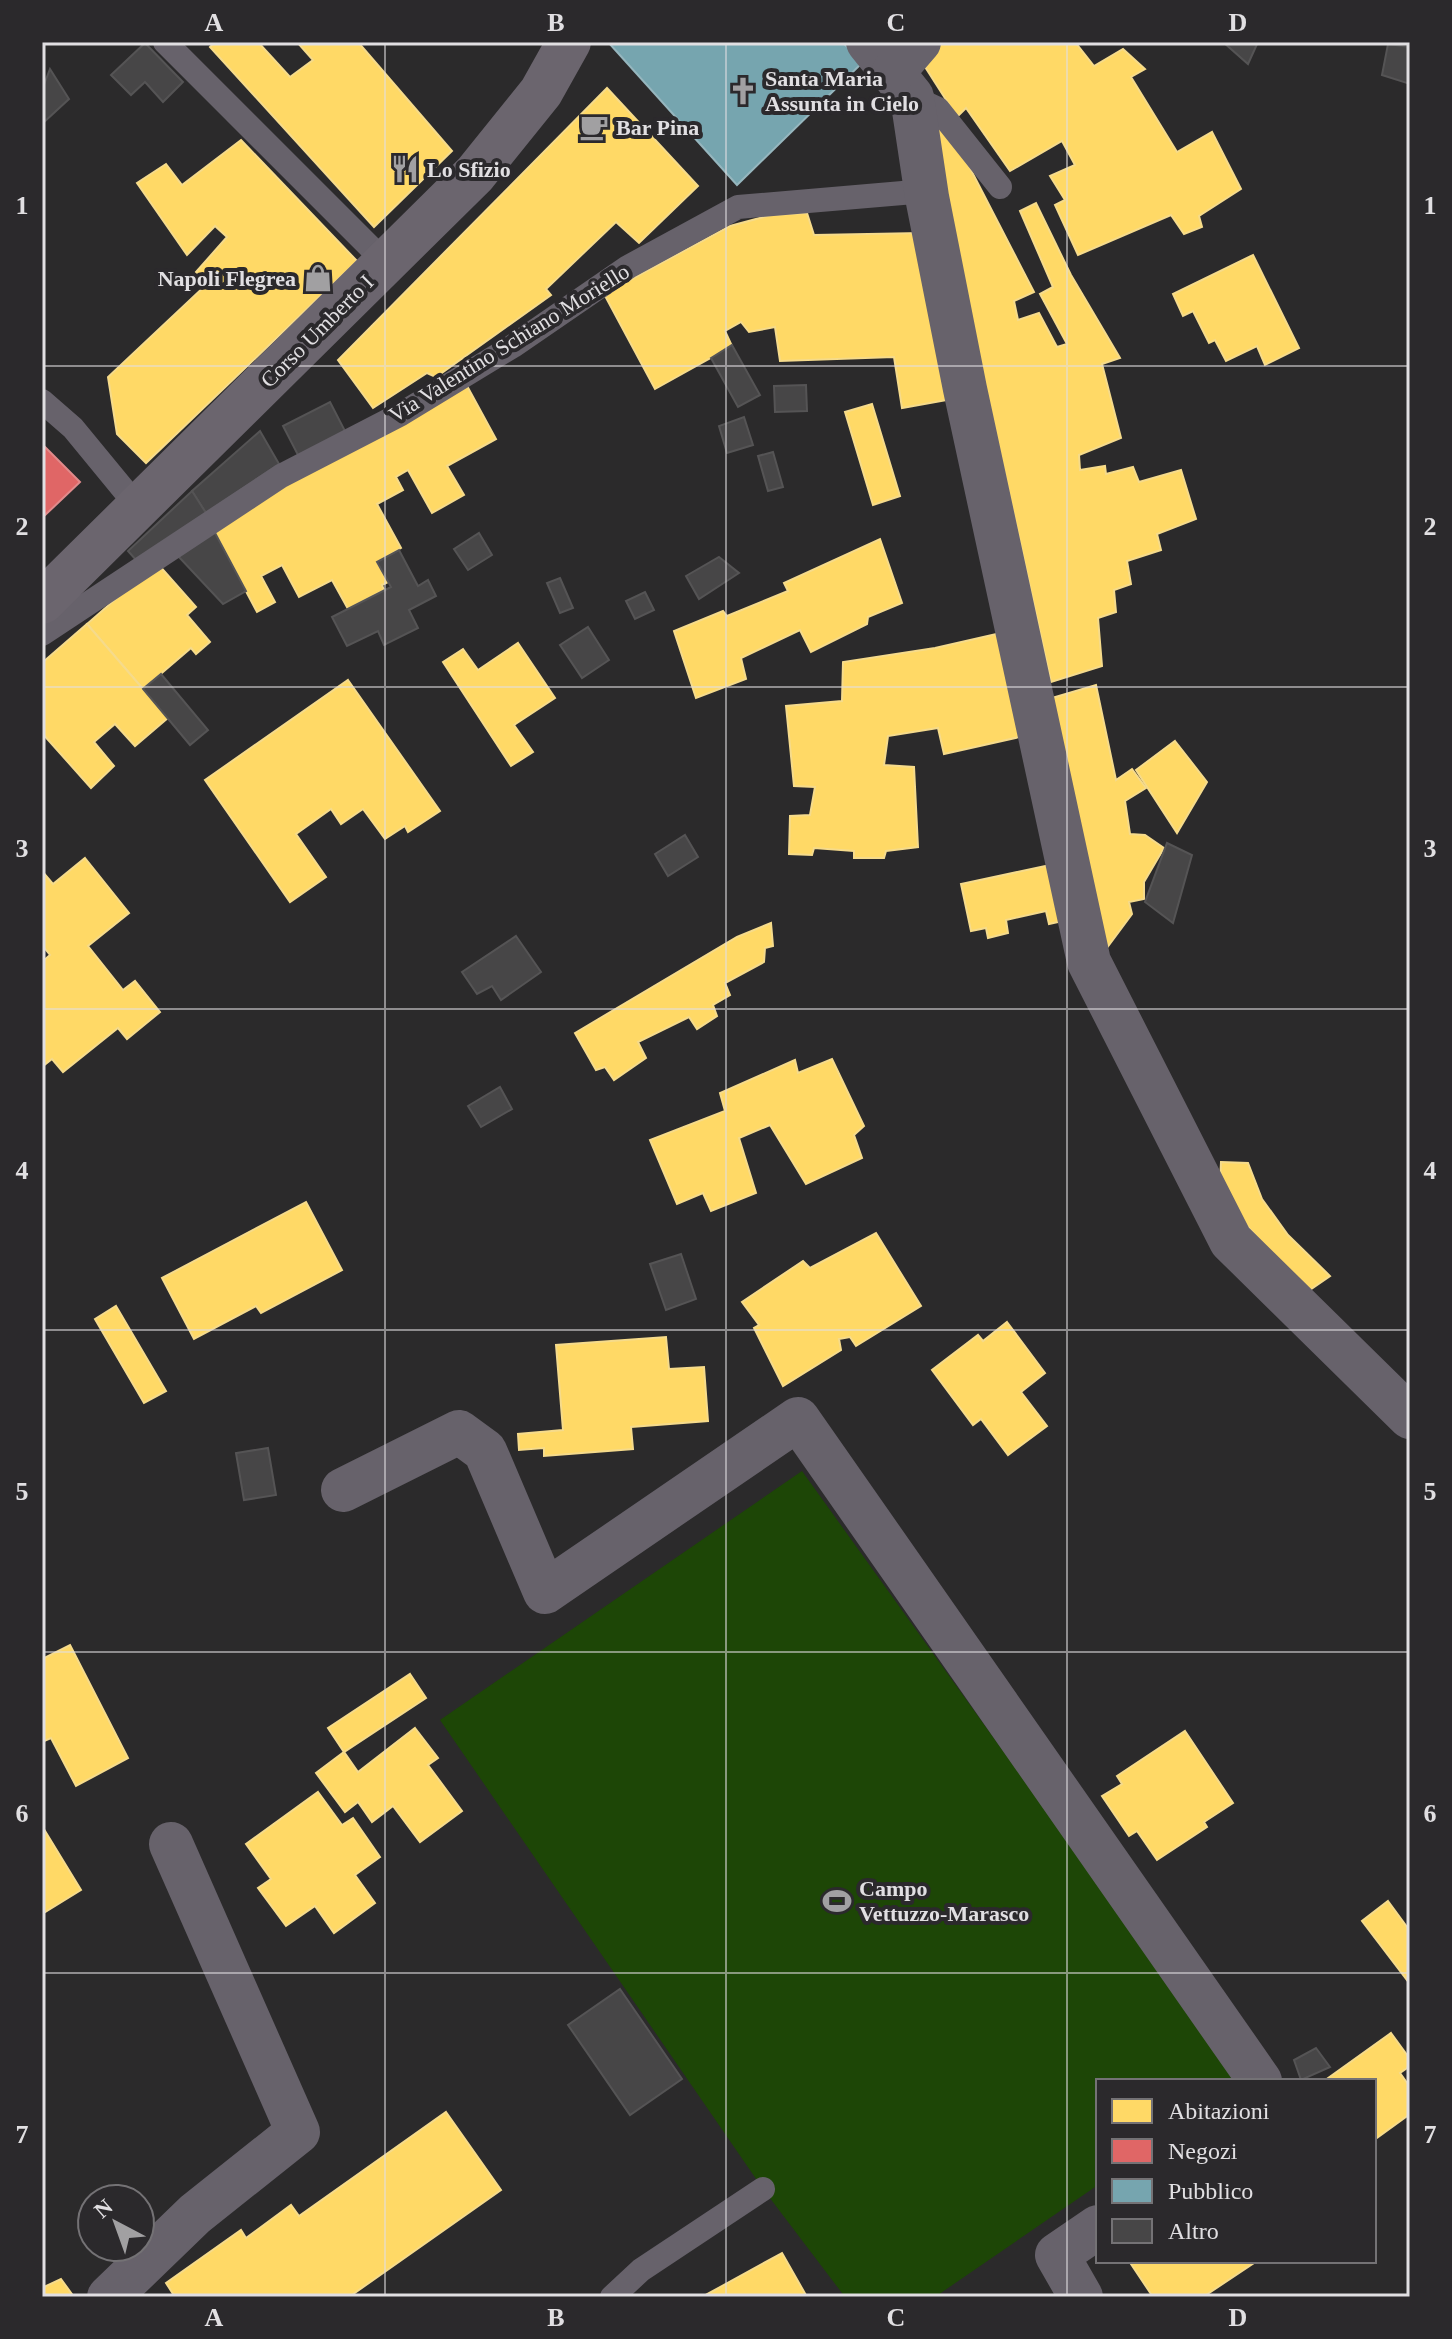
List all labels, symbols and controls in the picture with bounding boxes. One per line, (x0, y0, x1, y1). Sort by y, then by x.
text: A (205, 8, 224, 37)
text: B (547, 8, 565, 37)
text: C (887, 8, 905, 37)
text: D (1229, 8, 1247, 37)
place label: Santa Maria Assunta in Cielo (765, 66, 919, 116)
church icon: Santa Maria Assunta in Cielo (728, 76, 758, 106)
cafe icon: Bar Pina (579, 112, 609, 142)
place label: Bar Pina (616, 115, 699, 140)
restaurant icon: Lo Sfizio (390, 154, 420, 184)
place label: Lo Sfizio (427, 157, 511, 182)
text: 1 (16, 191, 29, 220)
text: 1 (1424, 191, 1437, 220)
street label: Via Valentino Schiano Moriello (384, 259, 634, 427)
shop icon: Napoli Flegrea (303, 263, 333, 293)
place label: Napoli Flegrea (158, 266, 296, 291)
street label: Corso Umberto I (255, 269, 379, 393)
text: 2 (16, 512, 29, 541)
text: 2 (1424, 512, 1437, 541)
text: 3 (16, 834, 29, 863)
text: 3 (1424, 834, 1437, 863)
text: 4 (16, 1156, 29, 1185)
text: 4 (1424, 1156, 1437, 1185)
text: 5 (16, 1477, 29, 1506)
text: 5 (1424, 1477, 1437, 1506)
text: 6 (16, 1799, 29, 1828)
text: 6 (1424, 1799, 1437, 1828)
place label: Campo Vettuzzo-Marasco (859, 1876, 1029, 1926)
sports icon: Campo Vettuzzo-Marasco (822, 1886, 852, 1916)
legend (1096, 2079, 1376, 2263)
text: Abitazioni (1168, 2098, 1270, 2124)
text: 7 (16, 2120, 29, 2149)
text: 7 (1424, 2120, 1437, 2149)
text: Negozi (1168, 2138, 1238, 2164)
text: Pubblico (1168, 2178, 1253, 2204)
north arrow (76, 2183, 156, 2263)
text: N (89, 2194, 117, 2223)
text: Altro (1168, 2218, 1219, 2244)
text: A (205, 2303, 224, 2332)
text: B (547, 2303, 565, 2332)
text: C (887, 2303, 905, 2332)
text: D (1229, 2303, 1247, 2332)

